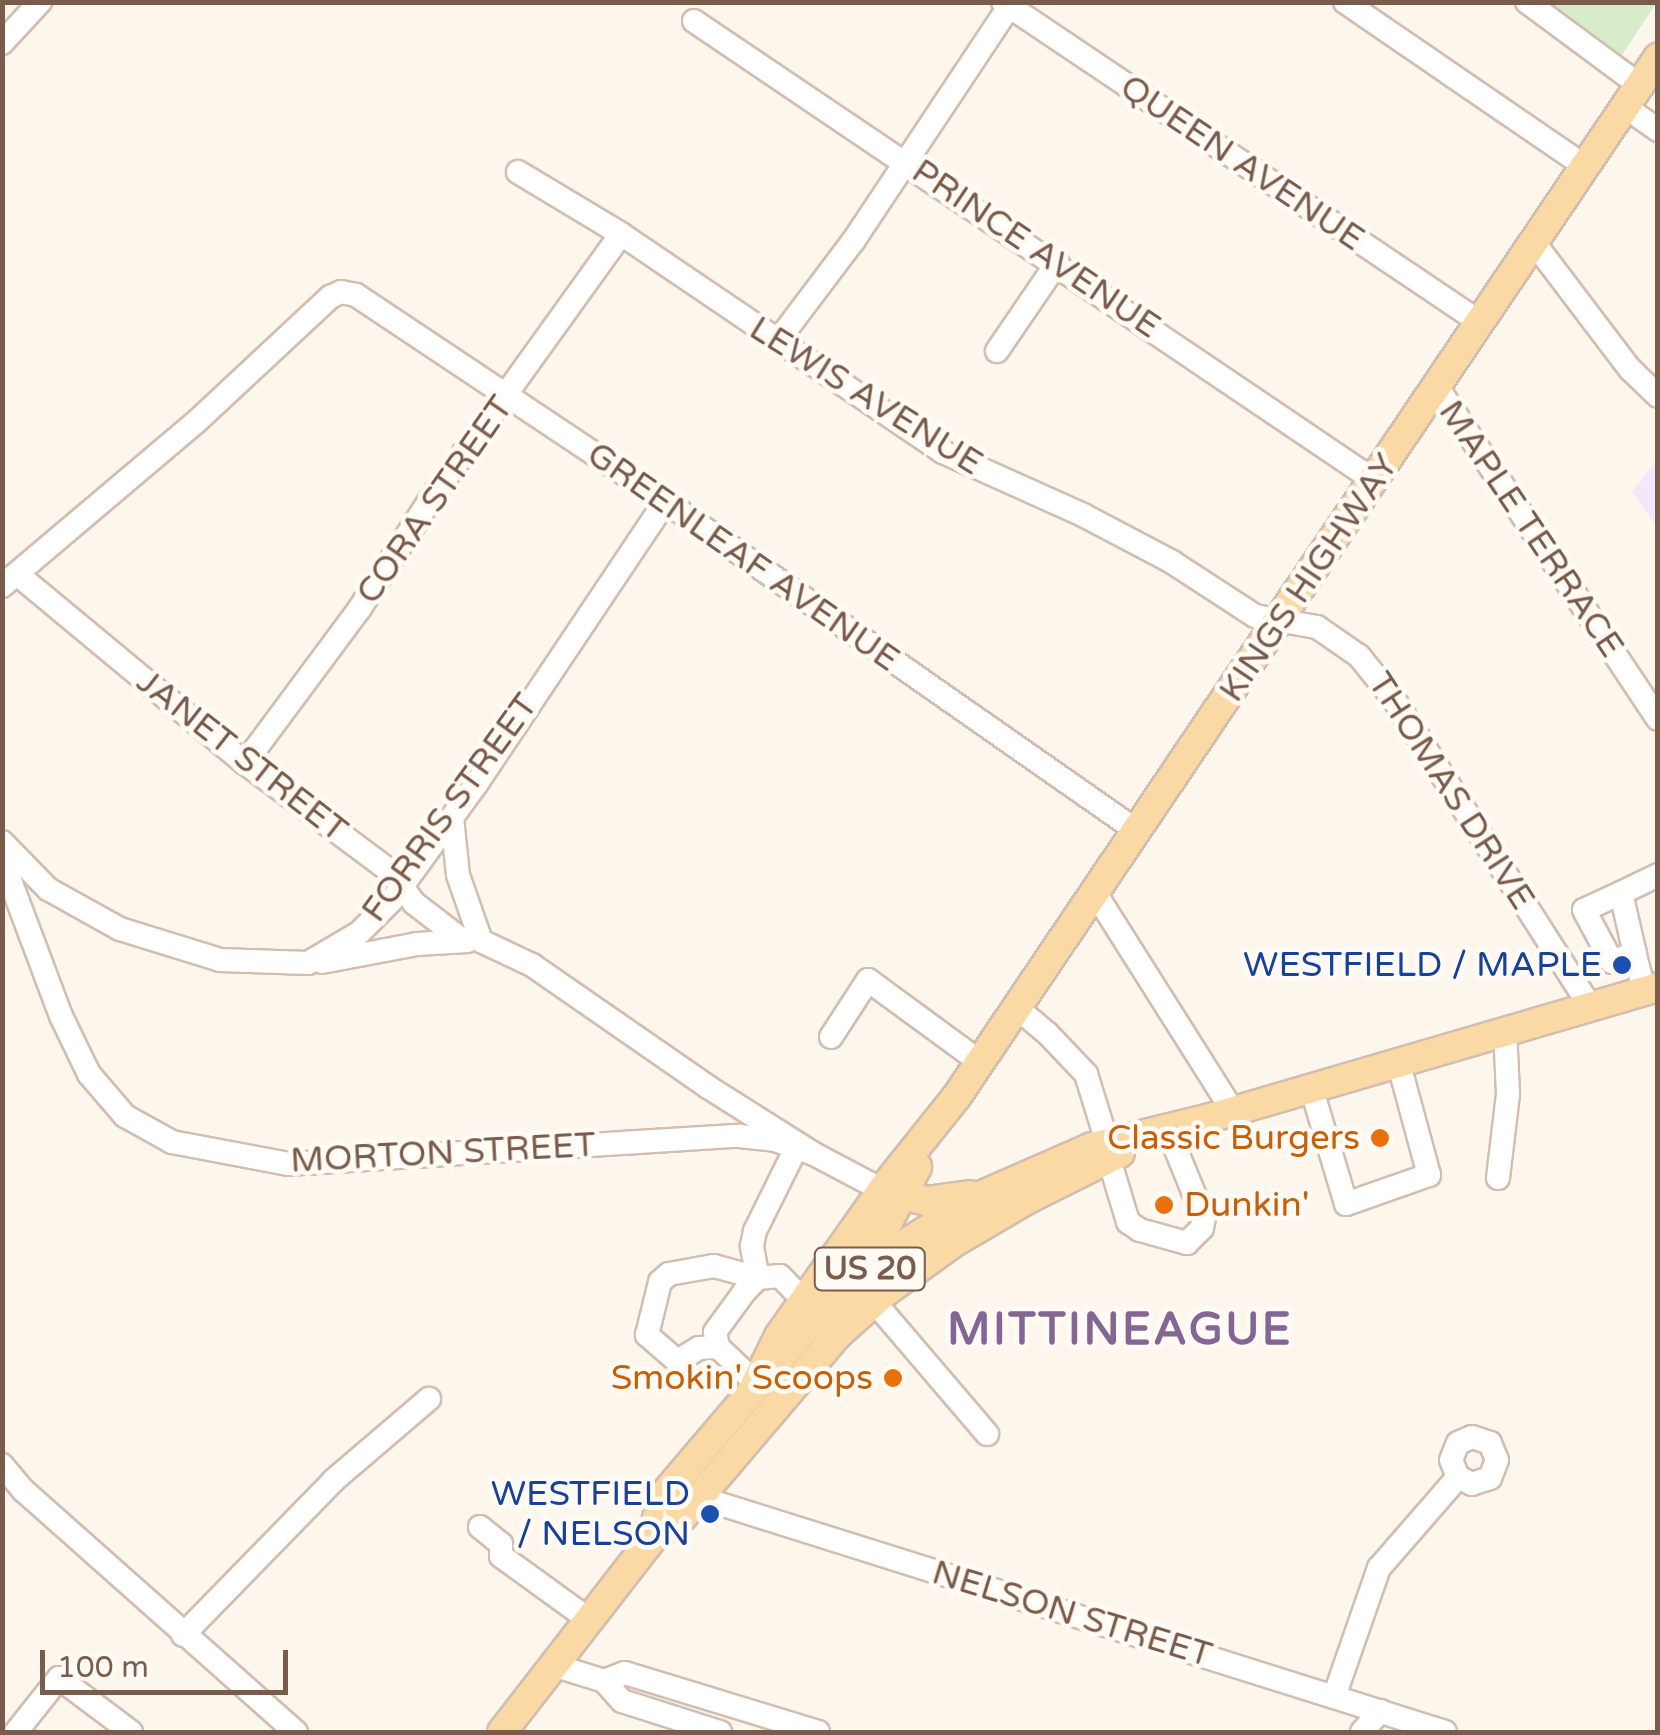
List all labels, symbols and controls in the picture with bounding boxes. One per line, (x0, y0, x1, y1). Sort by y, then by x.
street label: QUEEN AVENUE (1112, 66, 1372, 260)
street label: PRINCE AVENUE (904, 150, 1168, 348)
street label: LEWIS AVENUE (742, 308, 990, 484)
street label: CORA STREET (348, 388, 522, 612)
street label: MAPLE TERRACE (1429, 393, 1633, 665)
street label: GREENLEAF AVENUE (579, 433, 907, 681)
street label: KINGS HIGHWAY (1211, 446, 1407, 710)
street label: JANET STREET (128, 661, 356, 851)
street label: THOMAS DRIVE (1359, 664, 1543, 918)
street label: FORRIS STREET (353, 686, 547, 930)
place label: WESTFIELD / MAPLE (1243, 944, 1602, 986)
marker: WESTFIELD / MAPLE (1611, 954, 1633, 976)
place label: Classic Burgers (1107, 1117, 1360, 1159)
street label: MORTON STREET (289, 1124, 597, 1182)
marker: Classic Burgers (1369, 1127, 1391, 1149)
place label: Dunkin' (1184, 1184, 1310, 1226)
marker: Dunkin' (1153, 1194, 1175, 1216)
road number: US 20 (812, 1242, 928, 1296)
district label: MITTINEAGUE (947, 1304, 1293, 1358)
place label: Smokin' Scoops (611, 1357, 873, 1399)
marker: Smokin' Scoops (882, 1367, 904, 1389)
place label: WESTFIELD / NELSON (491, 1473, 690, 1555)
marker: WESTFIELD / NELSON (699, 1503, 721, 1525)
street label: NELSON STREET (927, 1551, 1217, 1677)
scale bar (45, 1630, 292, 1692)
text: 100 m (57, 1649, 149, 1686)

